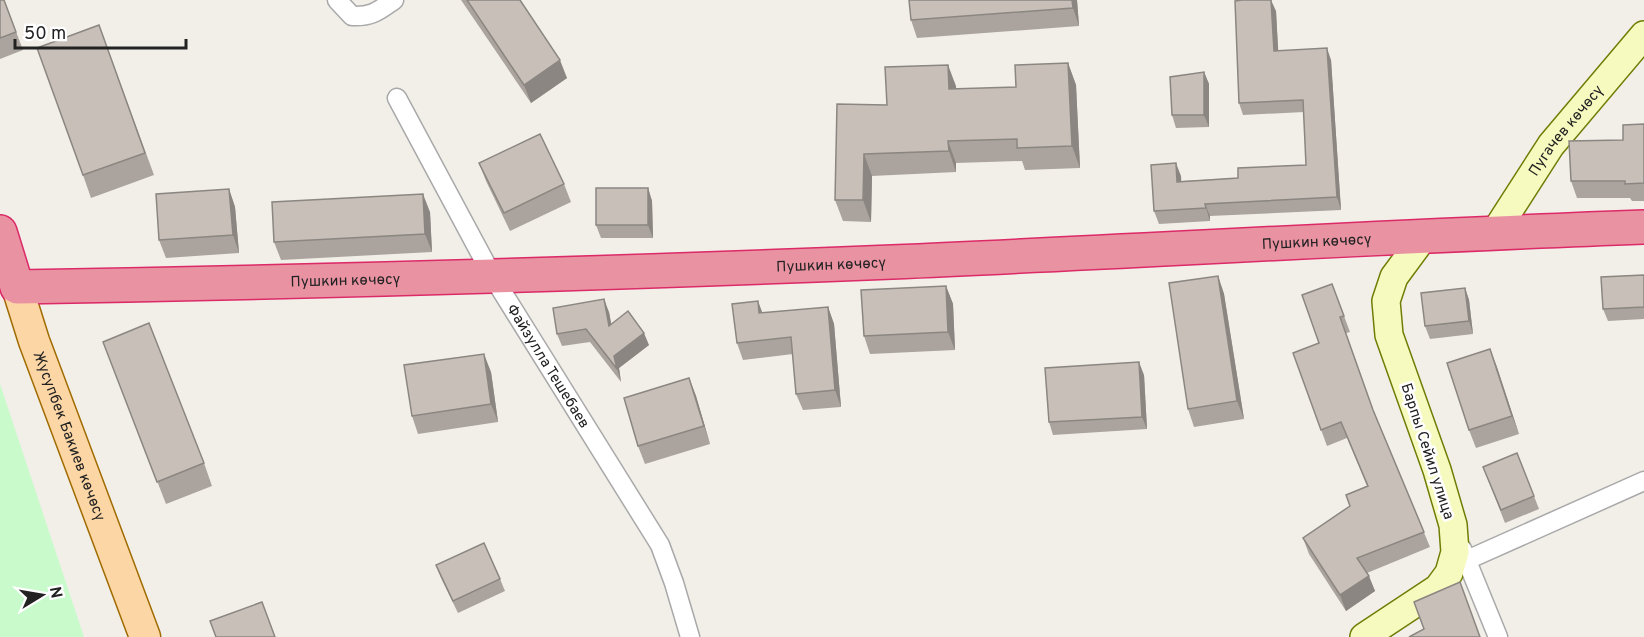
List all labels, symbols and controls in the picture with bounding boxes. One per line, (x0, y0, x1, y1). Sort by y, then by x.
scale bar (15, 12, 186, 50)
text: 50 m (24, 23, 66, 46)
street label: Пугачев көчөсү (1525, 82, 1609, 180)
street label: Пушкин көчөсү (1261, 231, 1372, 255)
street label: Пушкин көчөсү (776, 254, 887, 278)
street label: Пушкин көчөсү (290, 271, 401, 292)
street label: Файзулла Тешебаев (501, 301, 593, 432)
street label: Жусупбек Бакиев көчөсү (28, 349, 109, 524)
street label: Барпы Сейил улица (1396, 381, 1458, 522)
north arrow (12, 565, 72, 625)
text: N (44, 585, 66, 600)

